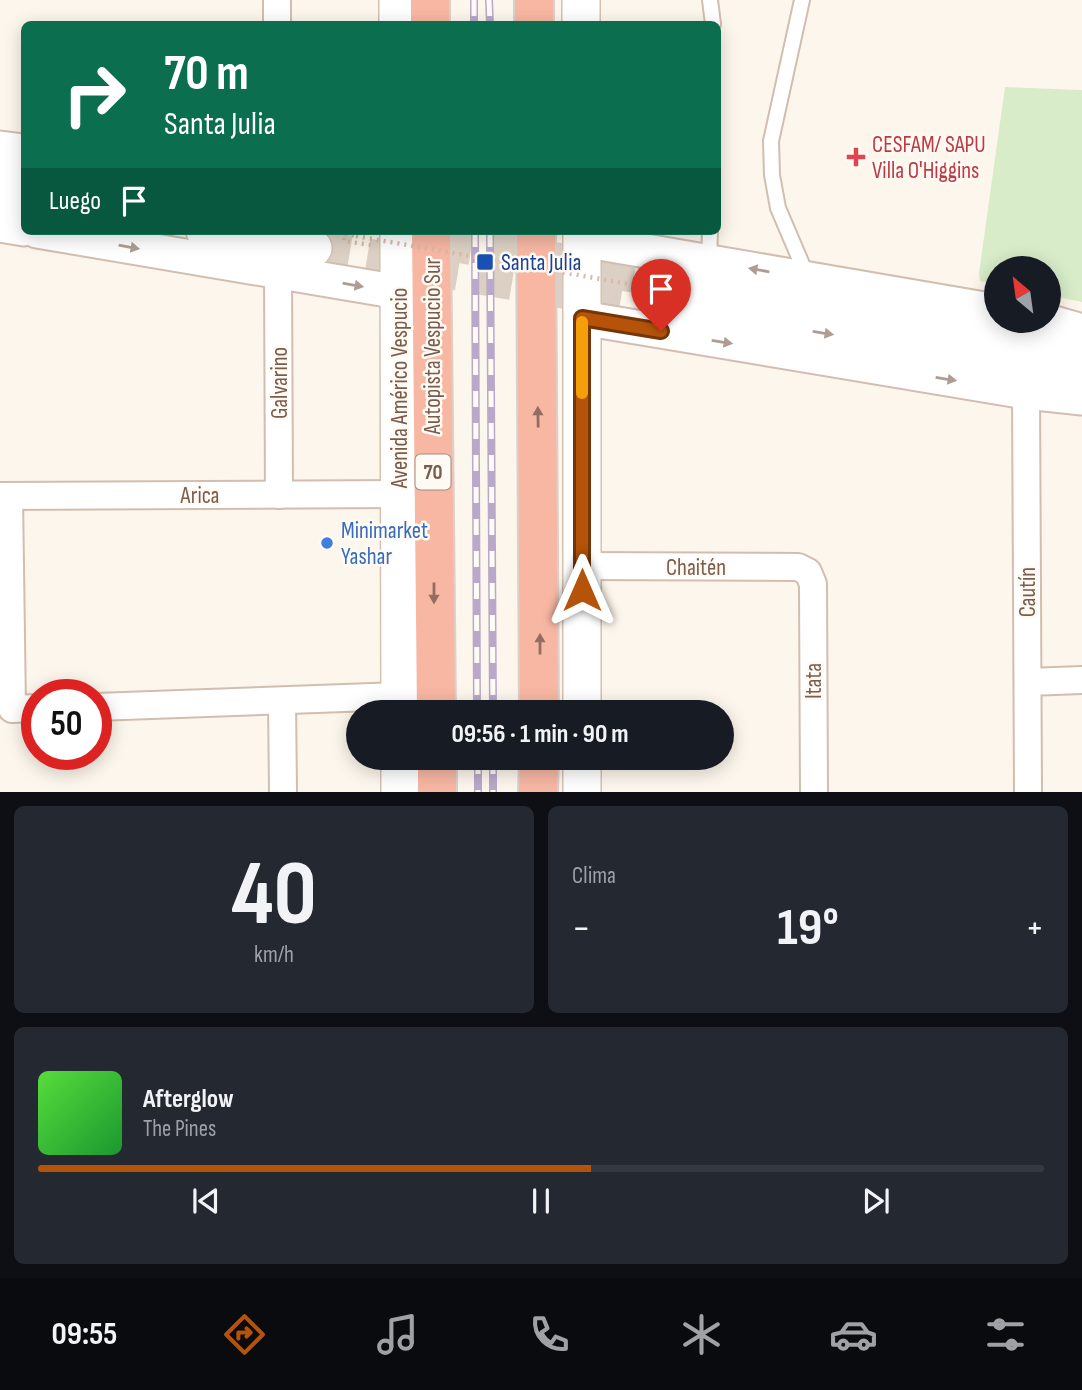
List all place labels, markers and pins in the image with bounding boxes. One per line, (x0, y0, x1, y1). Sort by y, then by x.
place label: CESFAM/ SAPU Villa O'Higgins (872, 131, 986, 185)
marker: CESFAM/ SAPU Villa O'Higgins (846, 147, 866, 167)
place label: Santa Julia (501, 249, 581, 277)
marker: Santa Julia (475, 252, 495, 272)
pin (631, 259, 691, 331)
place label: Minimarket Yashar (341, 517, 428, 571)
marker: Minimarket Yashar (319, 535, 335, 551)

